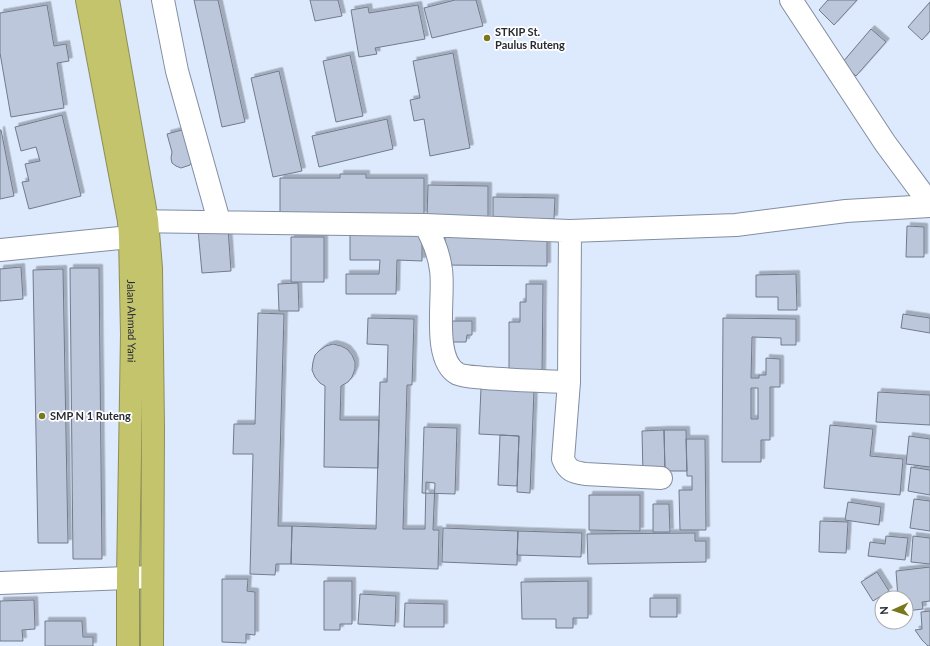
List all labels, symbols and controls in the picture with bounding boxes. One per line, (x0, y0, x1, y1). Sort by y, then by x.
place label: STKIP St. Paulus Ruteng (495, 25, 565, 51)
marker: STKIP St. Paulus Ruteng (482, 33, 492, 43)
street label: Jalan Ahmad Yani (125, 279, 139, 363)
place label: SMP N 1 Ruteng (50, 409, 131, 422)
marker: SMP N 1 Ruteng (37, 411, 47, 421)
north arrow (874, 590, 914, 630)
text: N (877, 606, 890, 615)

